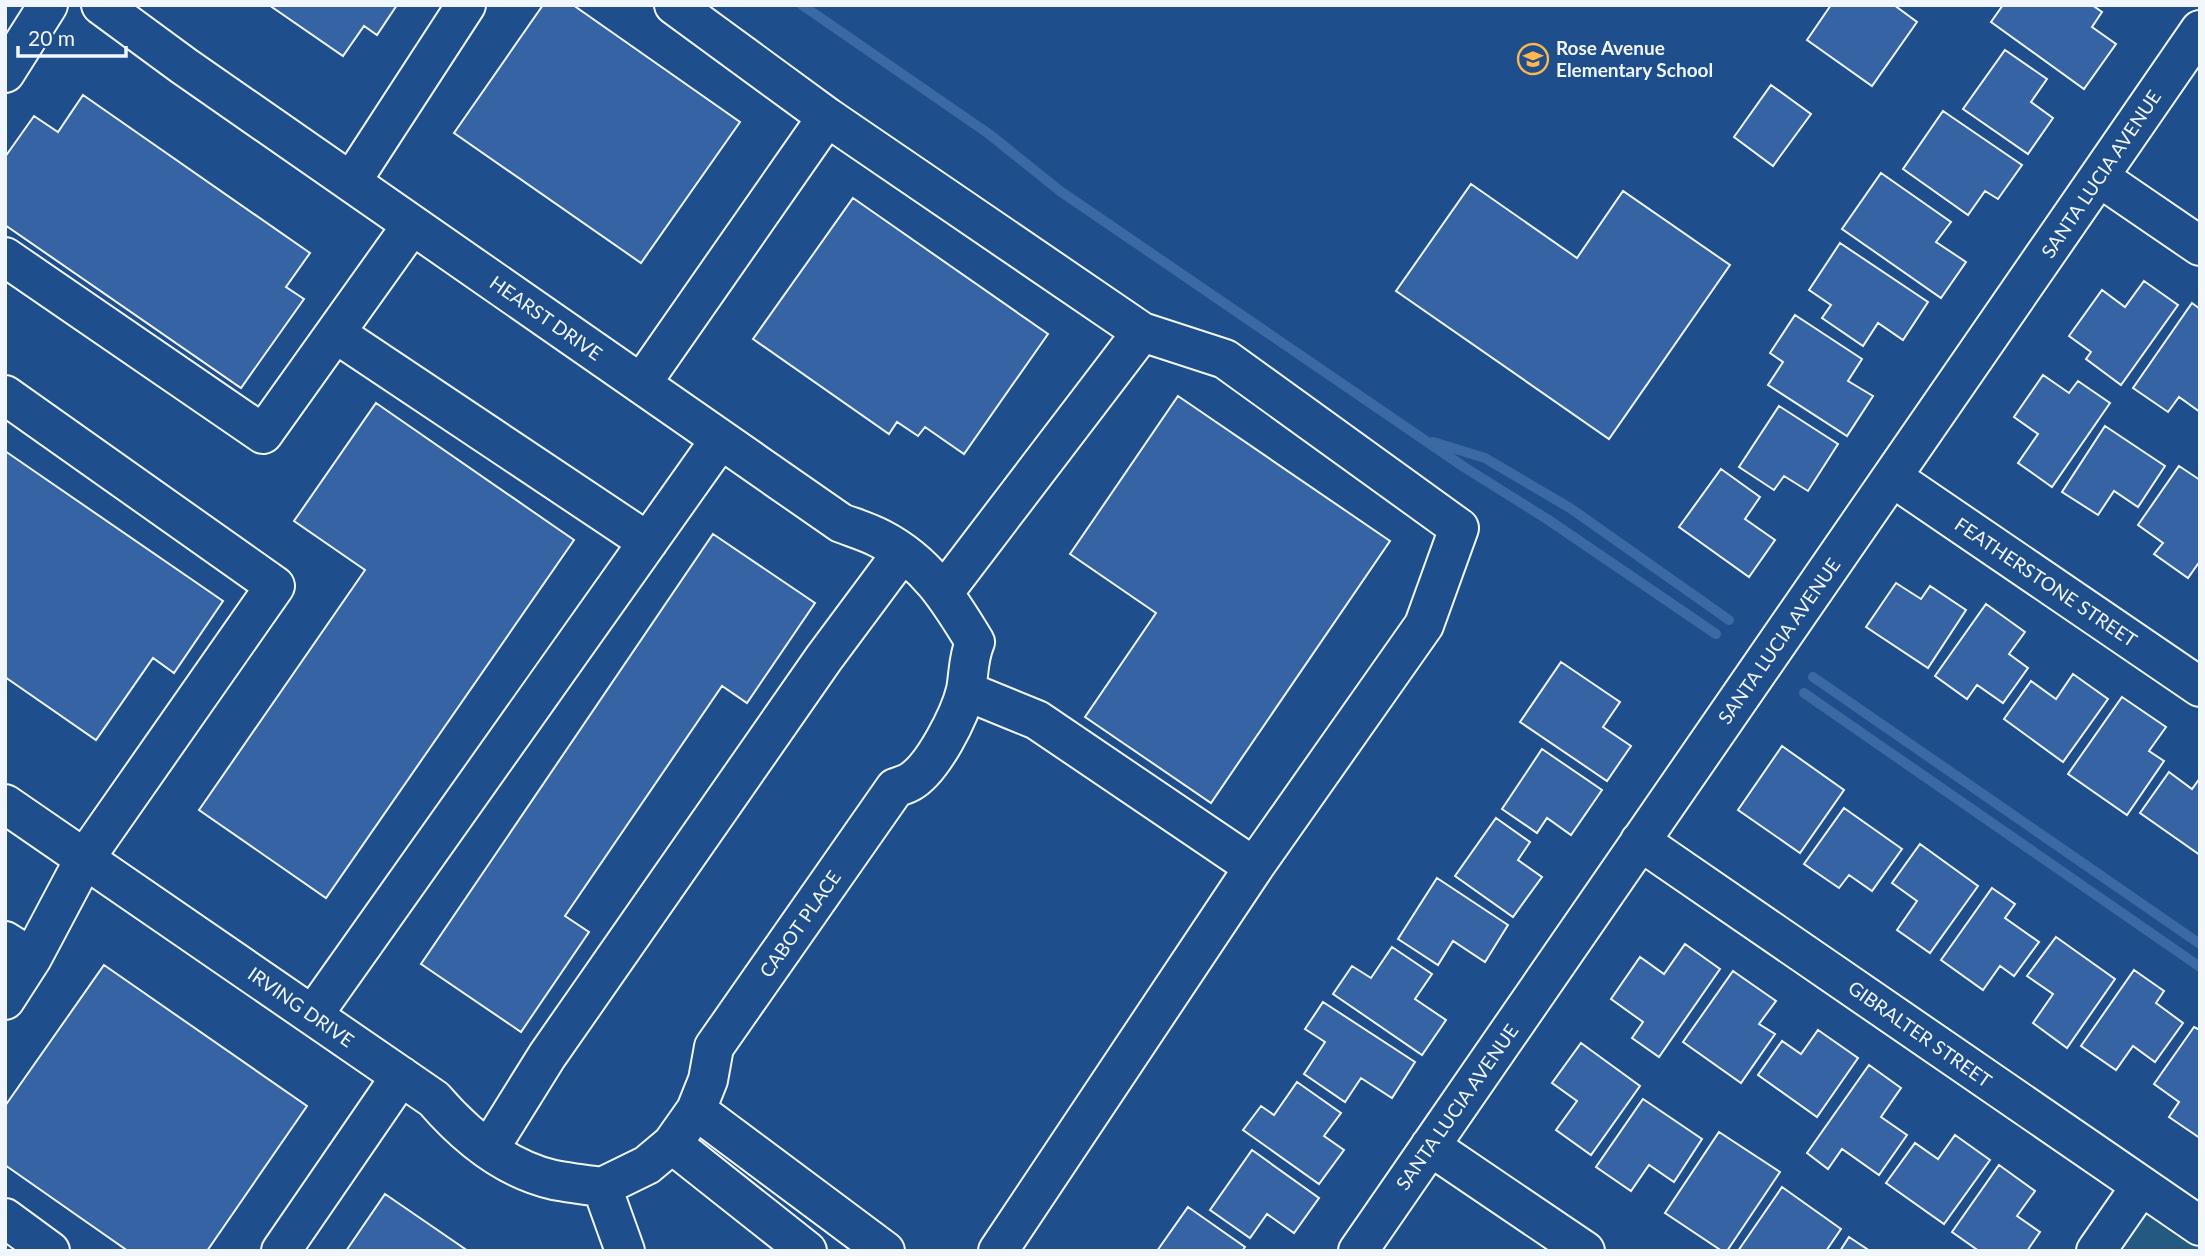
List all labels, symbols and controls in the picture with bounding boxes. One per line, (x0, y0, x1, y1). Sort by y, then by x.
scale bar (18, 14, 126, 58)
text: 20 m (28, 25, 75, 50)
place label: Rose Avenue Elementary School (1556, 36, 1713, 81)
school or university icon: Rose Avenue Elementary School (1516, 42, 1550, 76)
street label: SANTA LUCIA AVENUE (2036, 86, 2165, 262)
street label: HEARST DRIVE (486, 270, 607, 365)
street label: FEATHERSTONE STREET (1951, 512, 2142, 651)
street label: SANTA LUCIA AVENUE (1713, 553, 1845, 728)
street label: CABOT PLACE (754, 866, 845, 982)
street label: IRVING DRIVE (244, 962, 359, 1052)
street label: GIBRALTER STREET (1844, 975, 1996, 1092)
street label: SANTA LUCIA AVENUE (1391, 1019, 1523, 1194)

